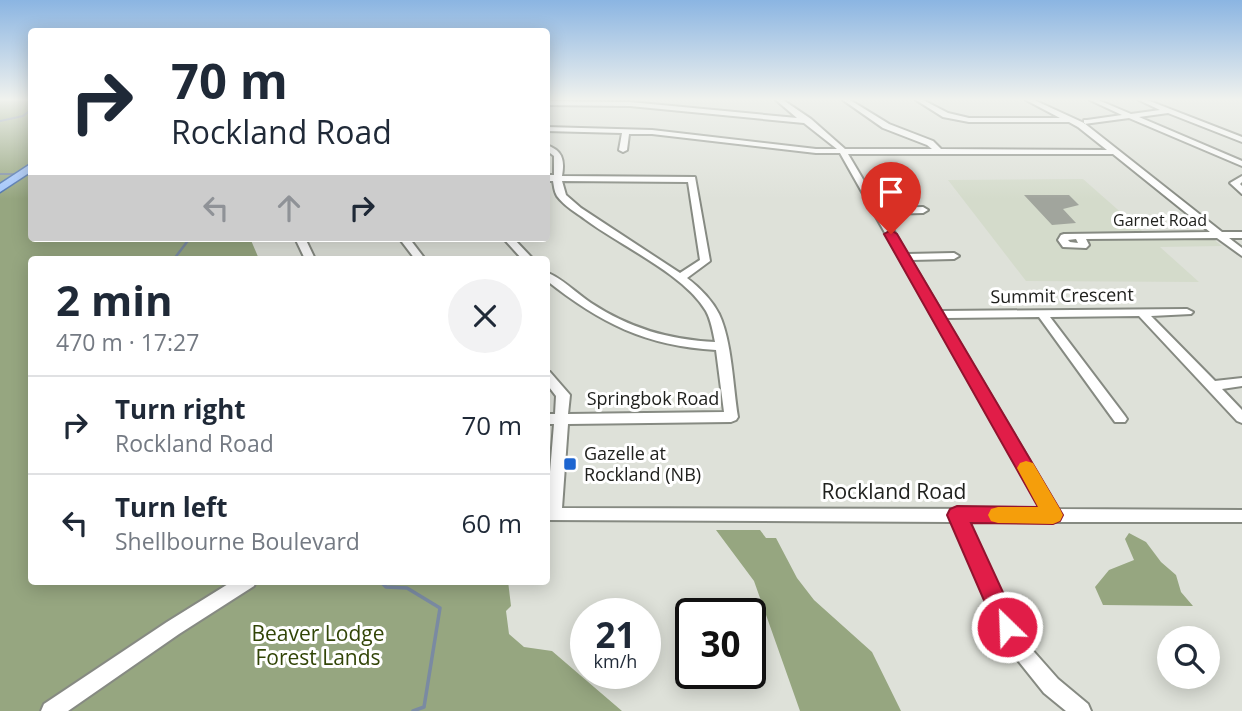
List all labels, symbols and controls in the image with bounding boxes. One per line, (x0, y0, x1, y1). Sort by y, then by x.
text: 70 m (171, 47, 288, 113)
icon: right (56, 56, 147, 147)
text: Rockland Road (171, 110, 392, 153)
pin (861, 162, 921, 234)
icon: arrive (872, 173, 910, 211)
icon: left (197, 189, 235, 227)
icon: ahead (270, 189, 308, 227)
icon: right (343, 189, 381, 227)
street label: Garnet Road (1113, 209, 1207, 231)
text: 2 min (56, 271, 173, 328)
button: close (448, 279, 522, 353)
street label: Summit Crescent (990, 282, 1134, 308)
text: 470 m · 17:27 (56, 326, 199, 358)
street label: Springbok Road (587, 386, 719, 410)
text: Turn right (115, 391, 246, 427)
icon: right (56, 406, 94, 444)
text: 70 m (461, 407, 522, 443)
text: Rockland Road (115, 427, 274, 459)
place label: Gazelle at Rockland (NB) (584, 441, 701, 486)
marker: Gazelle at Rockland (NB) (562, 456, 578, 472)
street label: Rockland Road (822, 477, 966, 505)
text: Turn left (115, 489, 227, 525)
icon: left (56, 504, 94, 542)
text: 60 m (461, 505, 522, 541)
text: Shellbourne Boulevard (115, 525, 360, 557)
position arrow (970, 590, 1044, 664)
speed limit sign: 30 (675, 598, 766, 689)
text: 21 (595, 611, 636, 658)
park label: Beaver Lodge Forest Lands (252, 619, 384, 671)
map controls (1157, 626, 1220, 689)
button: search (1157, 626, 1220, 689)
text: km/h (594, 649, 637, 673)

